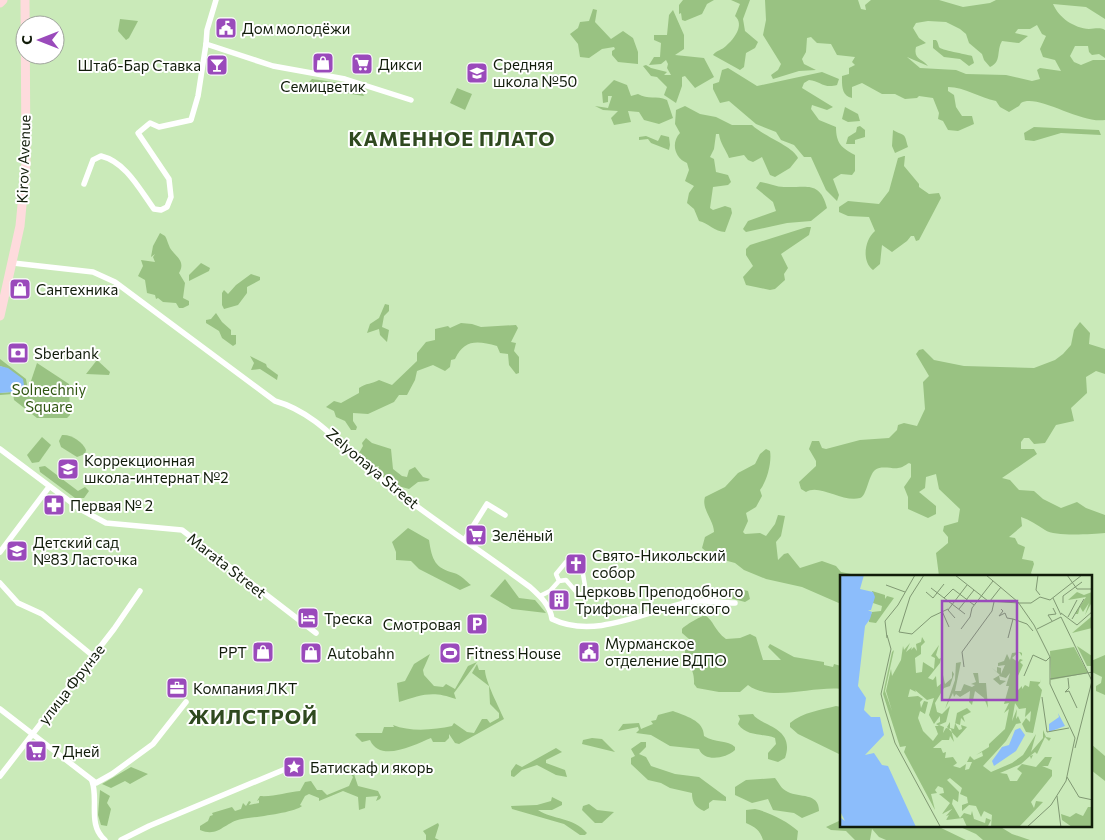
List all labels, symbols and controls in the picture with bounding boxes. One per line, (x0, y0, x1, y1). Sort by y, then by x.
north arrow (15, 15, 65, 65)
public building icon: Дом молодёжи (214, 16, 238, 40)
place label: Дом молодёжи (242, 19, 350, 37)
text: С (18, 35, 35, 45)
shop icon: Семицветик (311, 51, 335, 75)
supermarket icon: Дикси (350, 52, 374, 76)
bar icon: Штаб-Бар Ставка (205, 53, 229, 77)
place label: Дикси (378, 55, 422, 73)
place label: Средняя школа №50 (493, 55, 577, 90)
place label: Штаб-Бар Ставка (78, 56, 201, 74)
school or university icon: Средняя школа №50 (465, 61, 489, 85)
place label: Семицветик (280, 77, 366, 95)
street label: Kirov Avenue (12, 114, 34, 204)
district label: КАМЕННОЕ ПЛАТО (348, 126, 556, 150)
shop icon: Сантехника (8, 277, 32, 301)
place label: Сантехника (36, 280, 118, 298)
bank icon: Sberbank (6, 341, 30, 365)
place label: Sberbank (34, 344, 99, 362)
park label: Solnechniy Square (12, 380, 86, 415)
street label: Zelyonaya Street (323, 424, 423, 512)
place label: Коррекционная школа-интернат №2 (84, 451, 229, 486)
school or university icon: Коррекционная школа-интернат №2 (56, 457, 80, 481)
pharmacy icon: Первая № 2 (42, 493, 66, 517)
place label: Первая № 2 (70, 496, 153, 514)
supermarket icon: Зелёный (464, 523, 488, 547)
place label: Зелёный (492, 526, 553, 544)
street label: Marata Street (184, 529, 270, 601)
place label: Детский сад №83 Ласточка (33, 533, 137, 568)
school or university icon: Детский сад №83 Ласточка (5, 539, 29, 563)
place label: Свято-Никольский собор (592, 546, 726, 581)
church icon: Свято-Никольский собор (564, 552, 588, 576)
inset map (840, 575, 1092, 828)
place label: Церковь Преподобного Трифона Печенгского (575, 582, 743, 617)
building icon: Церковь Преподобного Трифона Печенгского (547, 588, 571, 612)
hotel icon: Треска (296, 606, 320, 630)
place label: Треска (324, 609, 372, 627)
parking icon: Смотровая (465, 612, 489, 636)
place label: Смотровая (383, 615, 461, 633)
place label: Мурманское отделение ВДПО (605, 634, 727, 669)
street label: улица Фрунзе (34, 640, 108, 728)
shop icon: РРТ (251, 640, 275, 664)
public building icon: Мурманское отделение ВДПО (577, 640, 601, 664)
shop icon: Autobahn (299, 641, 323, 665)
sports icon: Fitness House (438, 641, 462, 665)
place label: РРТ (219, 643, 247, 661)
place label: Autobahn (327, 644, 395, 662)
place label: Fitness House (466, 644, 561, 662)
office icon: Компания ЛКТ (165, 676, 189, 700)
place label: Компания ЛКТ (193, 679, 298, 697)
district label: ЖИЛСТРОЙ (188, 704, 318, 728)
supermarket icon: 7 Дней (24, 739, 48, 763)
place label: 7 Дней (52, 742, 100, 760)
place icon: Батискаф и якорь (282, 755, 306, 779)
place label: Батискаф и якорь (310, 758, 434, 776)

